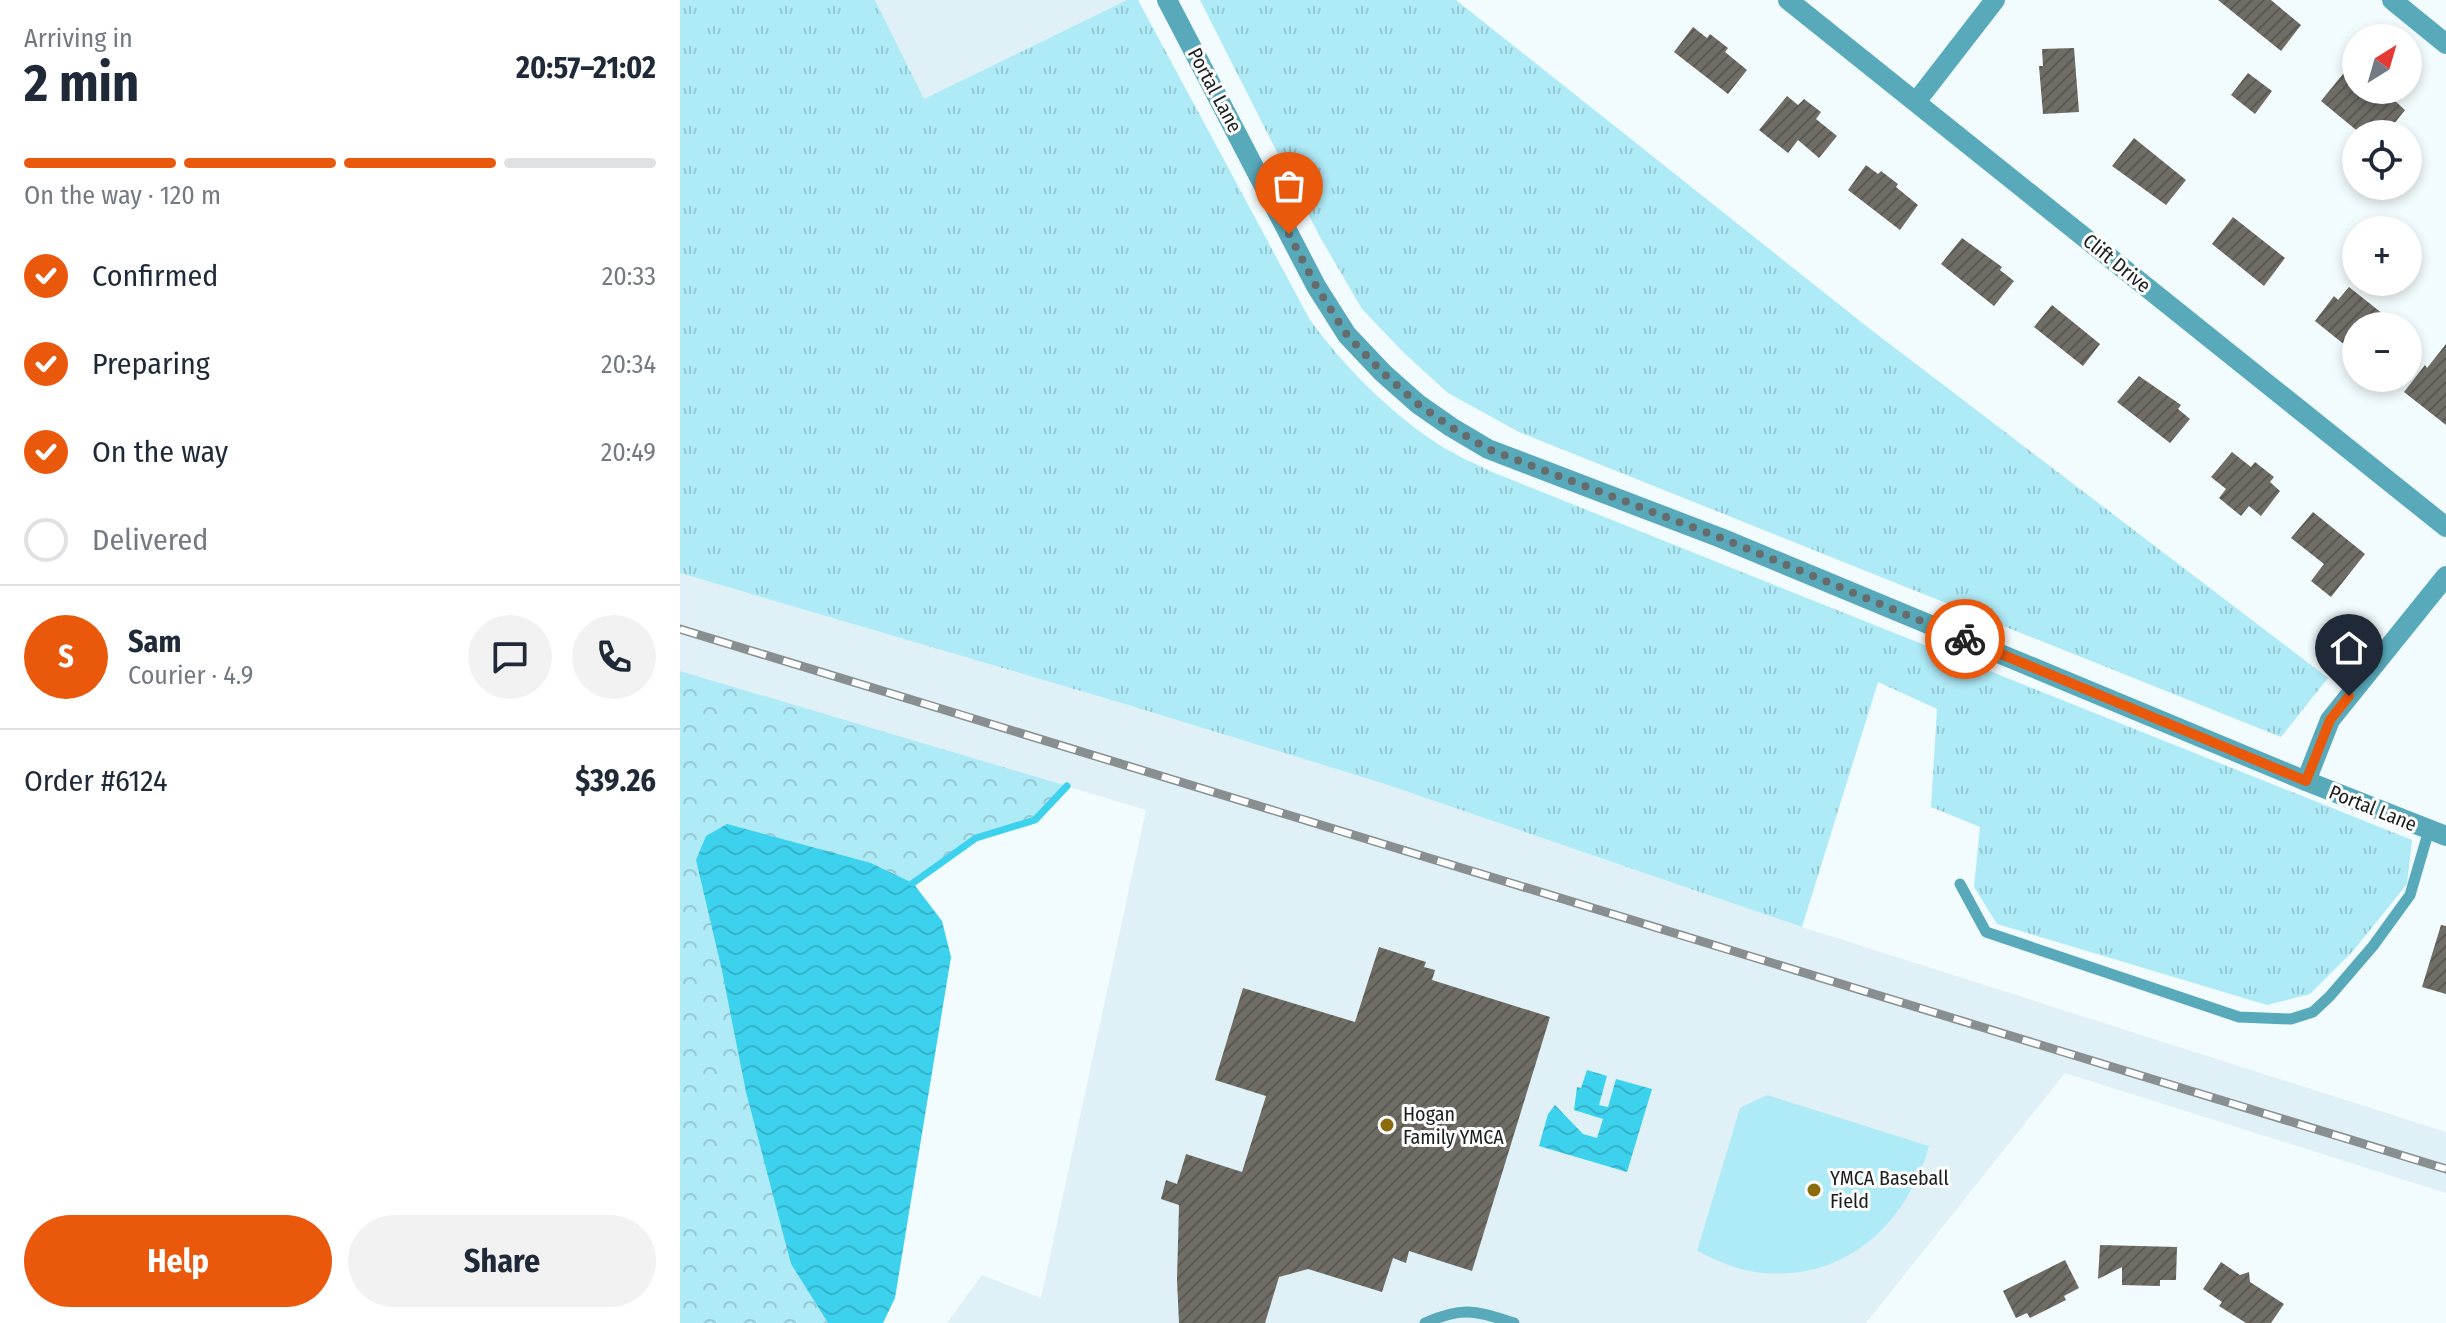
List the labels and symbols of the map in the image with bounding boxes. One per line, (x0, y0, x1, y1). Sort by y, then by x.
north arrow (2342, 24, 2422, 104)
street label: Portal Lane (1183, 44, 1247, 136)
pin (1255, 152, 1323, 234)
street label: Clift Drive (2078, 229, 2156, 297)
courier (1925, 599, 2005, 679)
pin (2315, 614, 2383, 696)
street label: Portal Lane (2326, 780, 2420, 836)
place label: Hogan Family YMCA (1403, 1102, 1504, 1149)
marker: Hogan Family YMCA (1378, 1116, 1396, 1134)
place label: YMCA Baseball Field (1830, 1166, 1949, 1213)
marker: YMCA Baseball Field (1805, 1181, 1823, 1199)

